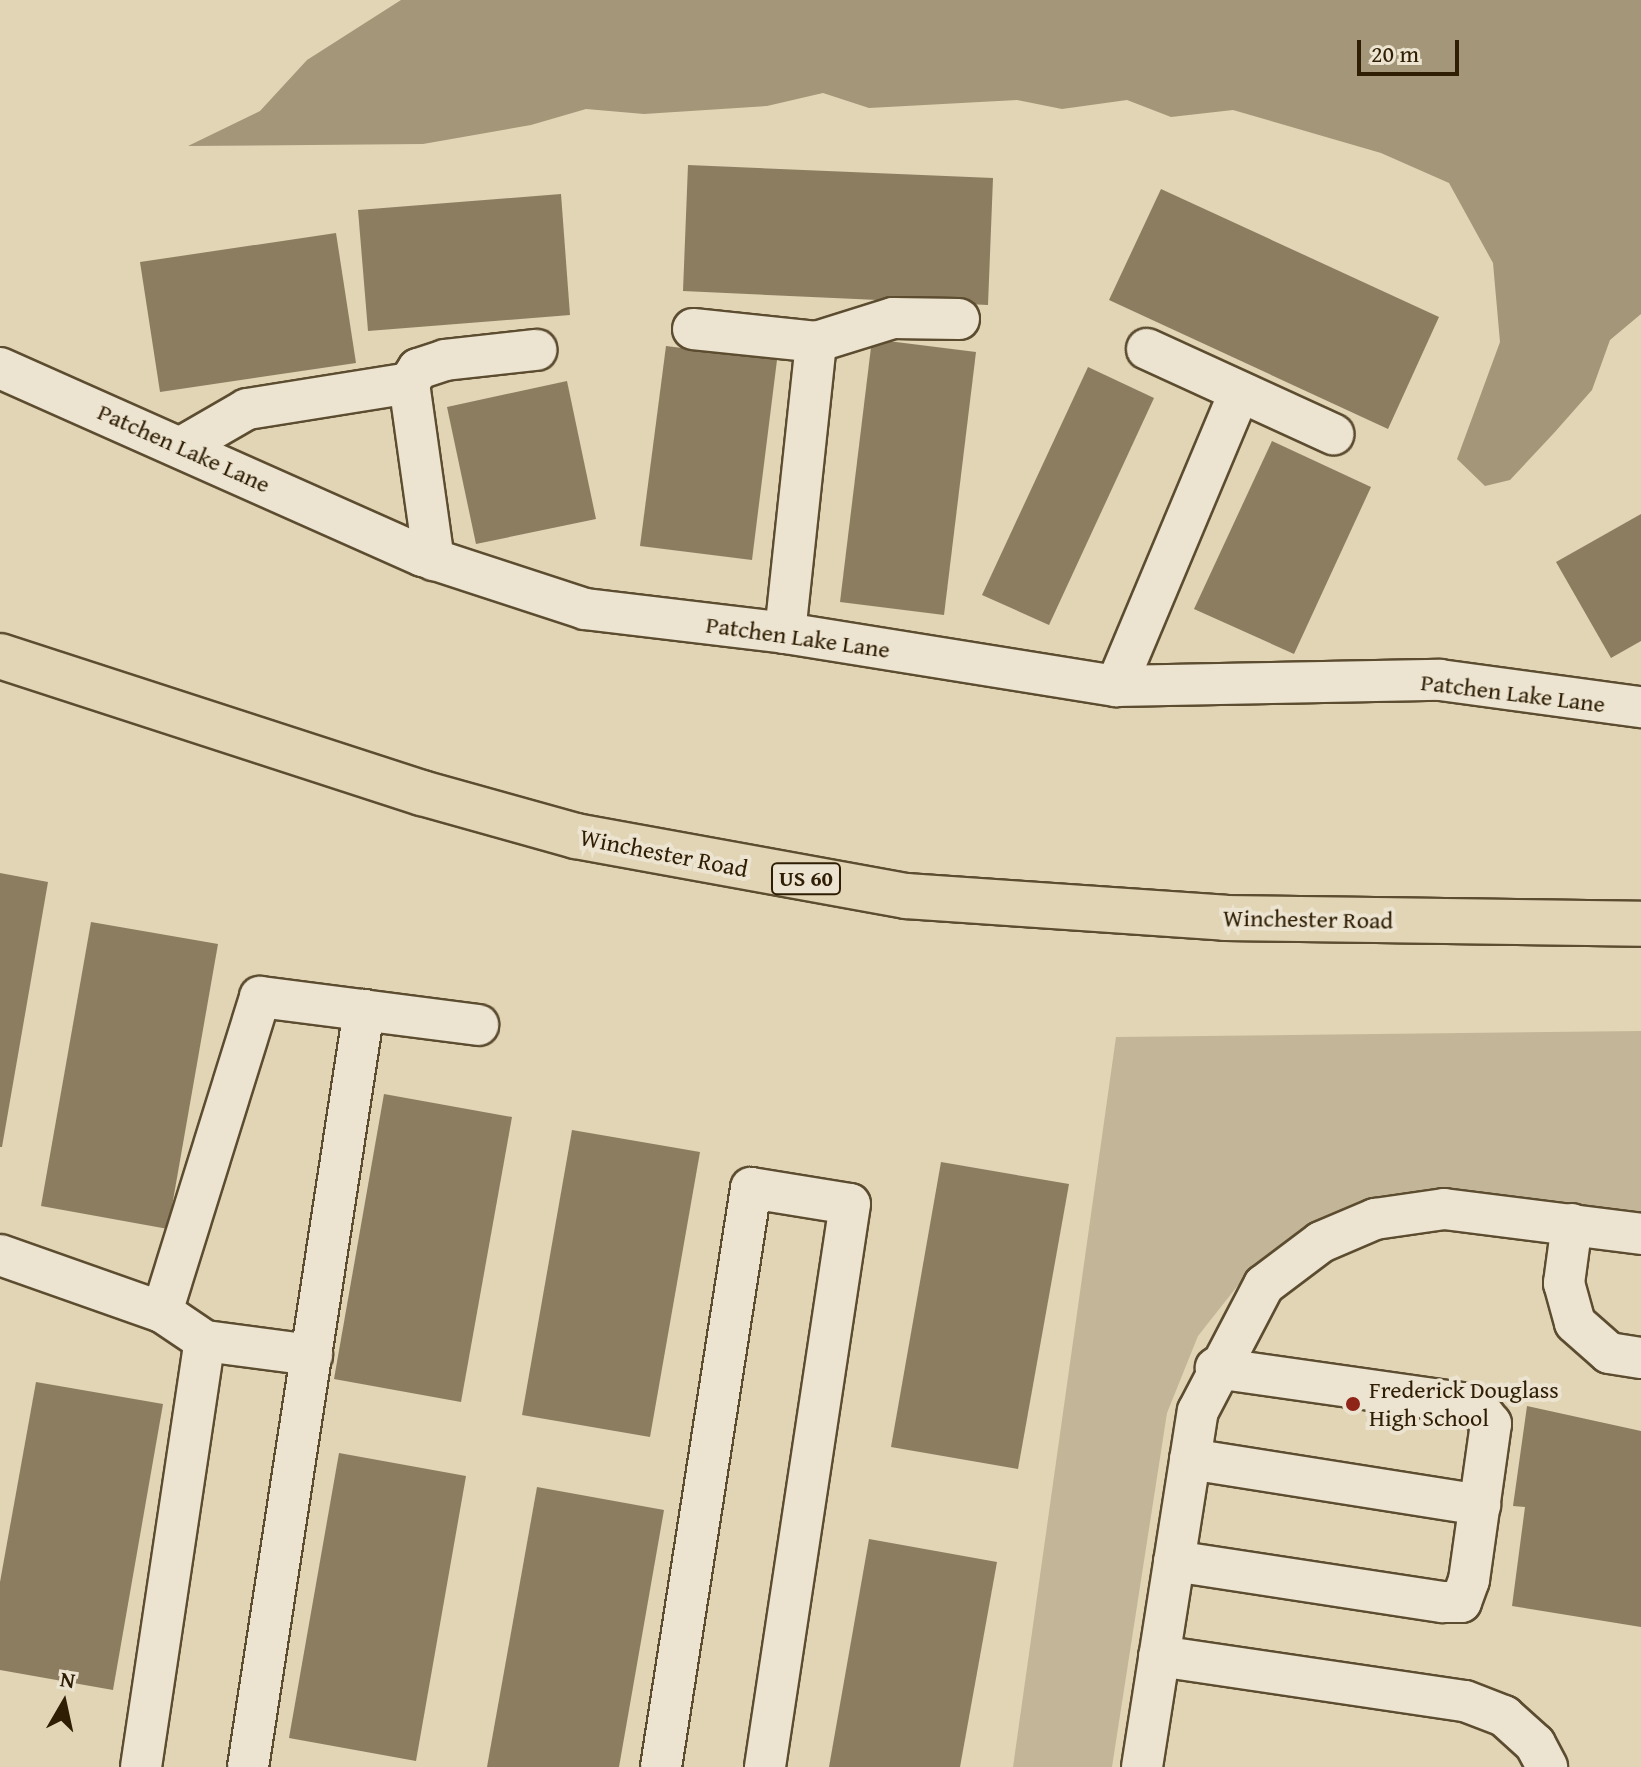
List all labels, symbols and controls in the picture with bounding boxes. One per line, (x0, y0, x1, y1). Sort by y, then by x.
scale bar (1361, 24, 1463, 74)
text: 20 m (1371, 36, 1419, 71)
street label: Patchen Lake Lane (93, 397, 275, 499)
street label: Patchen Lake Lane (704, 610, 892, 664)
street label: Patchen Lake Lane (1419, 667, 1607, 719)
street label: Winchester Road (578, 823, 750, 883)
road number: US 60 (770, 861, 842, 897)
street label: Winchester Road (1223, 903, 1393, 935)
place label: Frederick Douglass High School (1369, 1376, 1559, 1432)
marker: Frederick Douglass High School (1344, 1395, 1362, 1413)
text: N (58, 1662, 78, 1696)
north arrow (24, 1663, 104, 1743)

